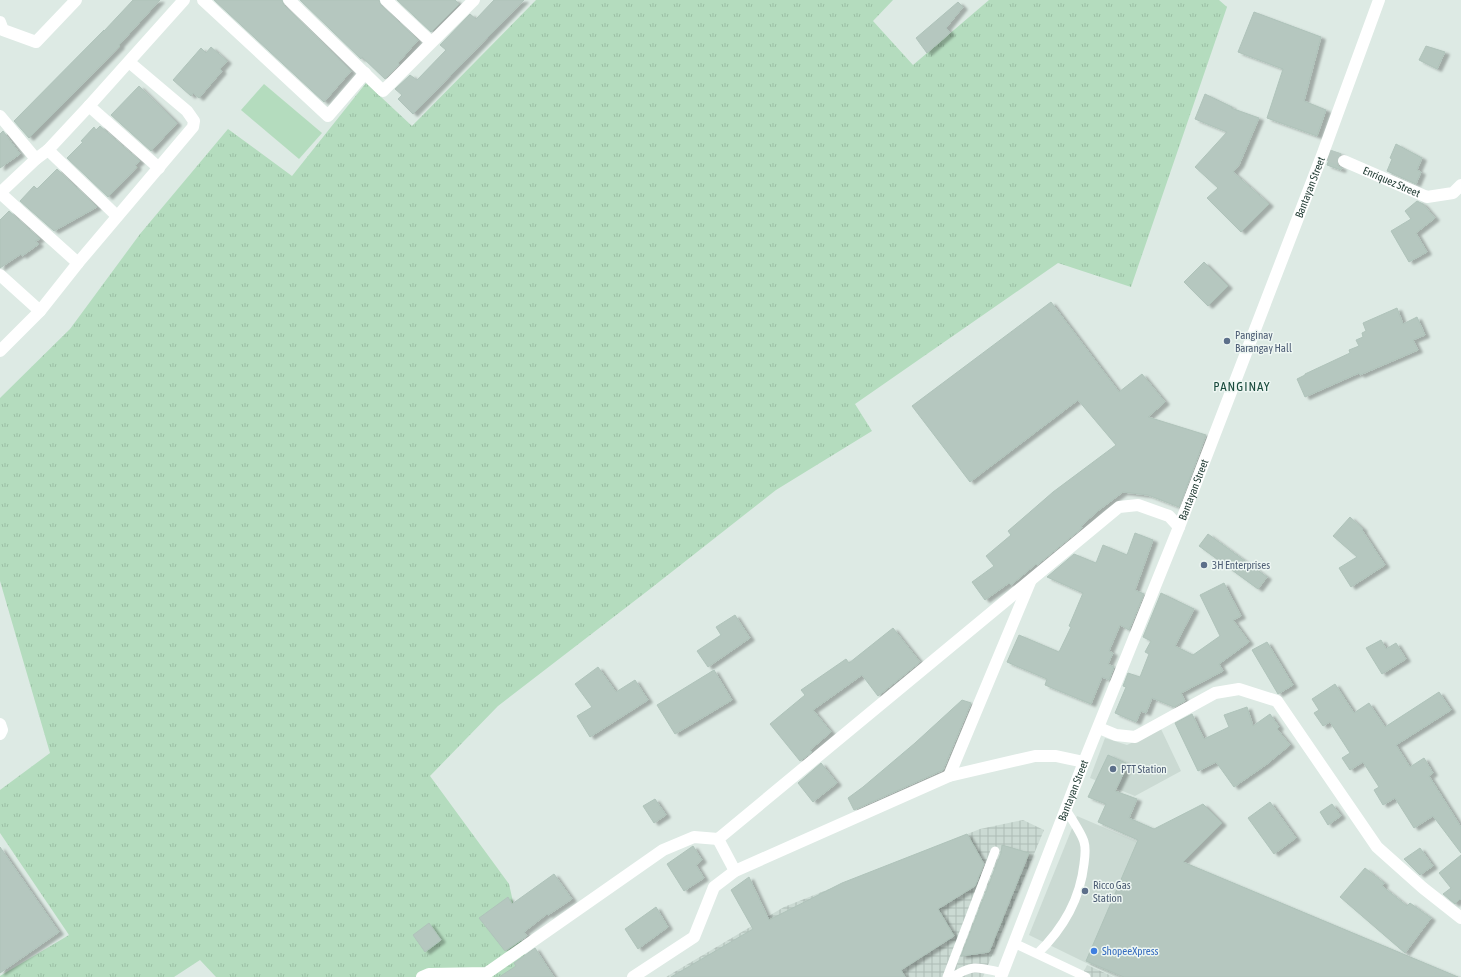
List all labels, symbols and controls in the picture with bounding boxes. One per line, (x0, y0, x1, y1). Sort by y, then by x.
street label: Bantayan Street (1293, 155, 1327, 220)
street label: Enriquez Street (1361, 164, 1422, 199)
place label: Panginay Barangay Hall (1235, 329, 1292, 354)
marker: Panginay Barangay Hall (1222, 336, 1232, 346)
district label: PANGINAY (1213, 379, 1271, 394)
street label: Bantayan Street (1176, 457, 1211, 522)
place label: 3H Enterprises (1212, 559, 1270, 571)
marker: 3H Enterprises (1199, 560, 1209, 570)
street label: Bantayan Street (1056, 758, 1090, 823)
place label: PTT Station (1121, 763, 1167, 775)
marker: PTT Station (1108, 764, 1118, 774)
place label: Ricco Gas Station (1093, 879, 1131, 904)
marker: Ricco Gas Station (1080, 886, 1090, 896)
place label: ShopeeXpress (1102, 945, 1159, 957)
marker: ShopeeXpress (1089, 946, 1099, 956)

